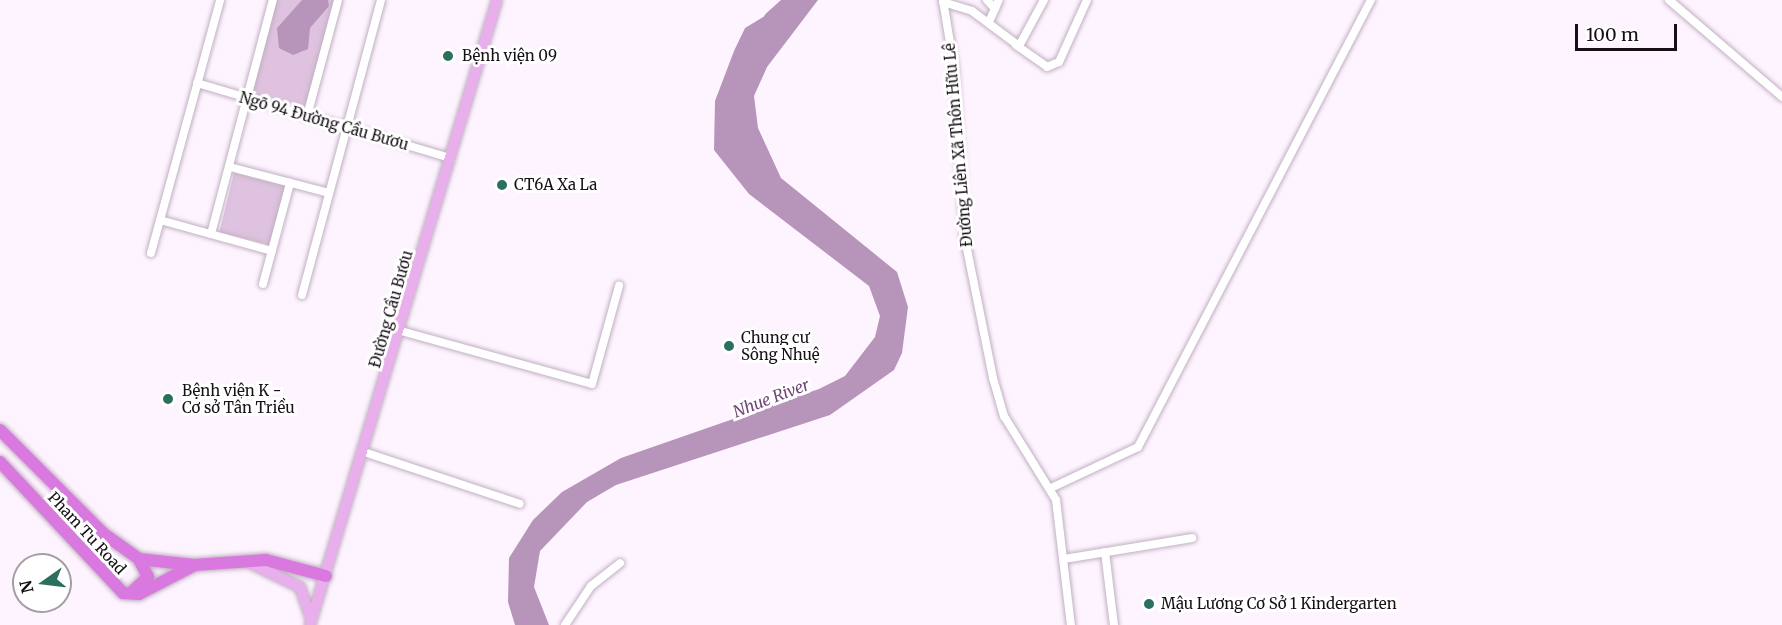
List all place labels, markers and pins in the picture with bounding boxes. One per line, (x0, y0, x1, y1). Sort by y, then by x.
marker: Bệnh viện 09 (439, 47, 457, 65)
place label: Bệnh viện 09 (462, 47, 557, 65)
place label: CT6A Xa La (514, 176, 597, 194)
marker: CT6A Xa La (495, 178, 509, 192)
place label: Chung cư Sông Nhuệ (741, 328, 820, 363)
marker: Chung cư Sông Nhuệ (722, 339, 736, 353)
place label: Bệnh viện K - Cơ sở Tân Triều (182, 381, 295, 416)
marker: Bệnh viện K - Cơ sở Tân Triều (159, 390, 177, 408)
place label: Mậu Lương Cơ Sở 1 Kindergarten (1161, 595, 1397, 613)
marker: Mậu Lương Cơ Sở 1 Kindergarten (1142, 597, 1156, 611)

